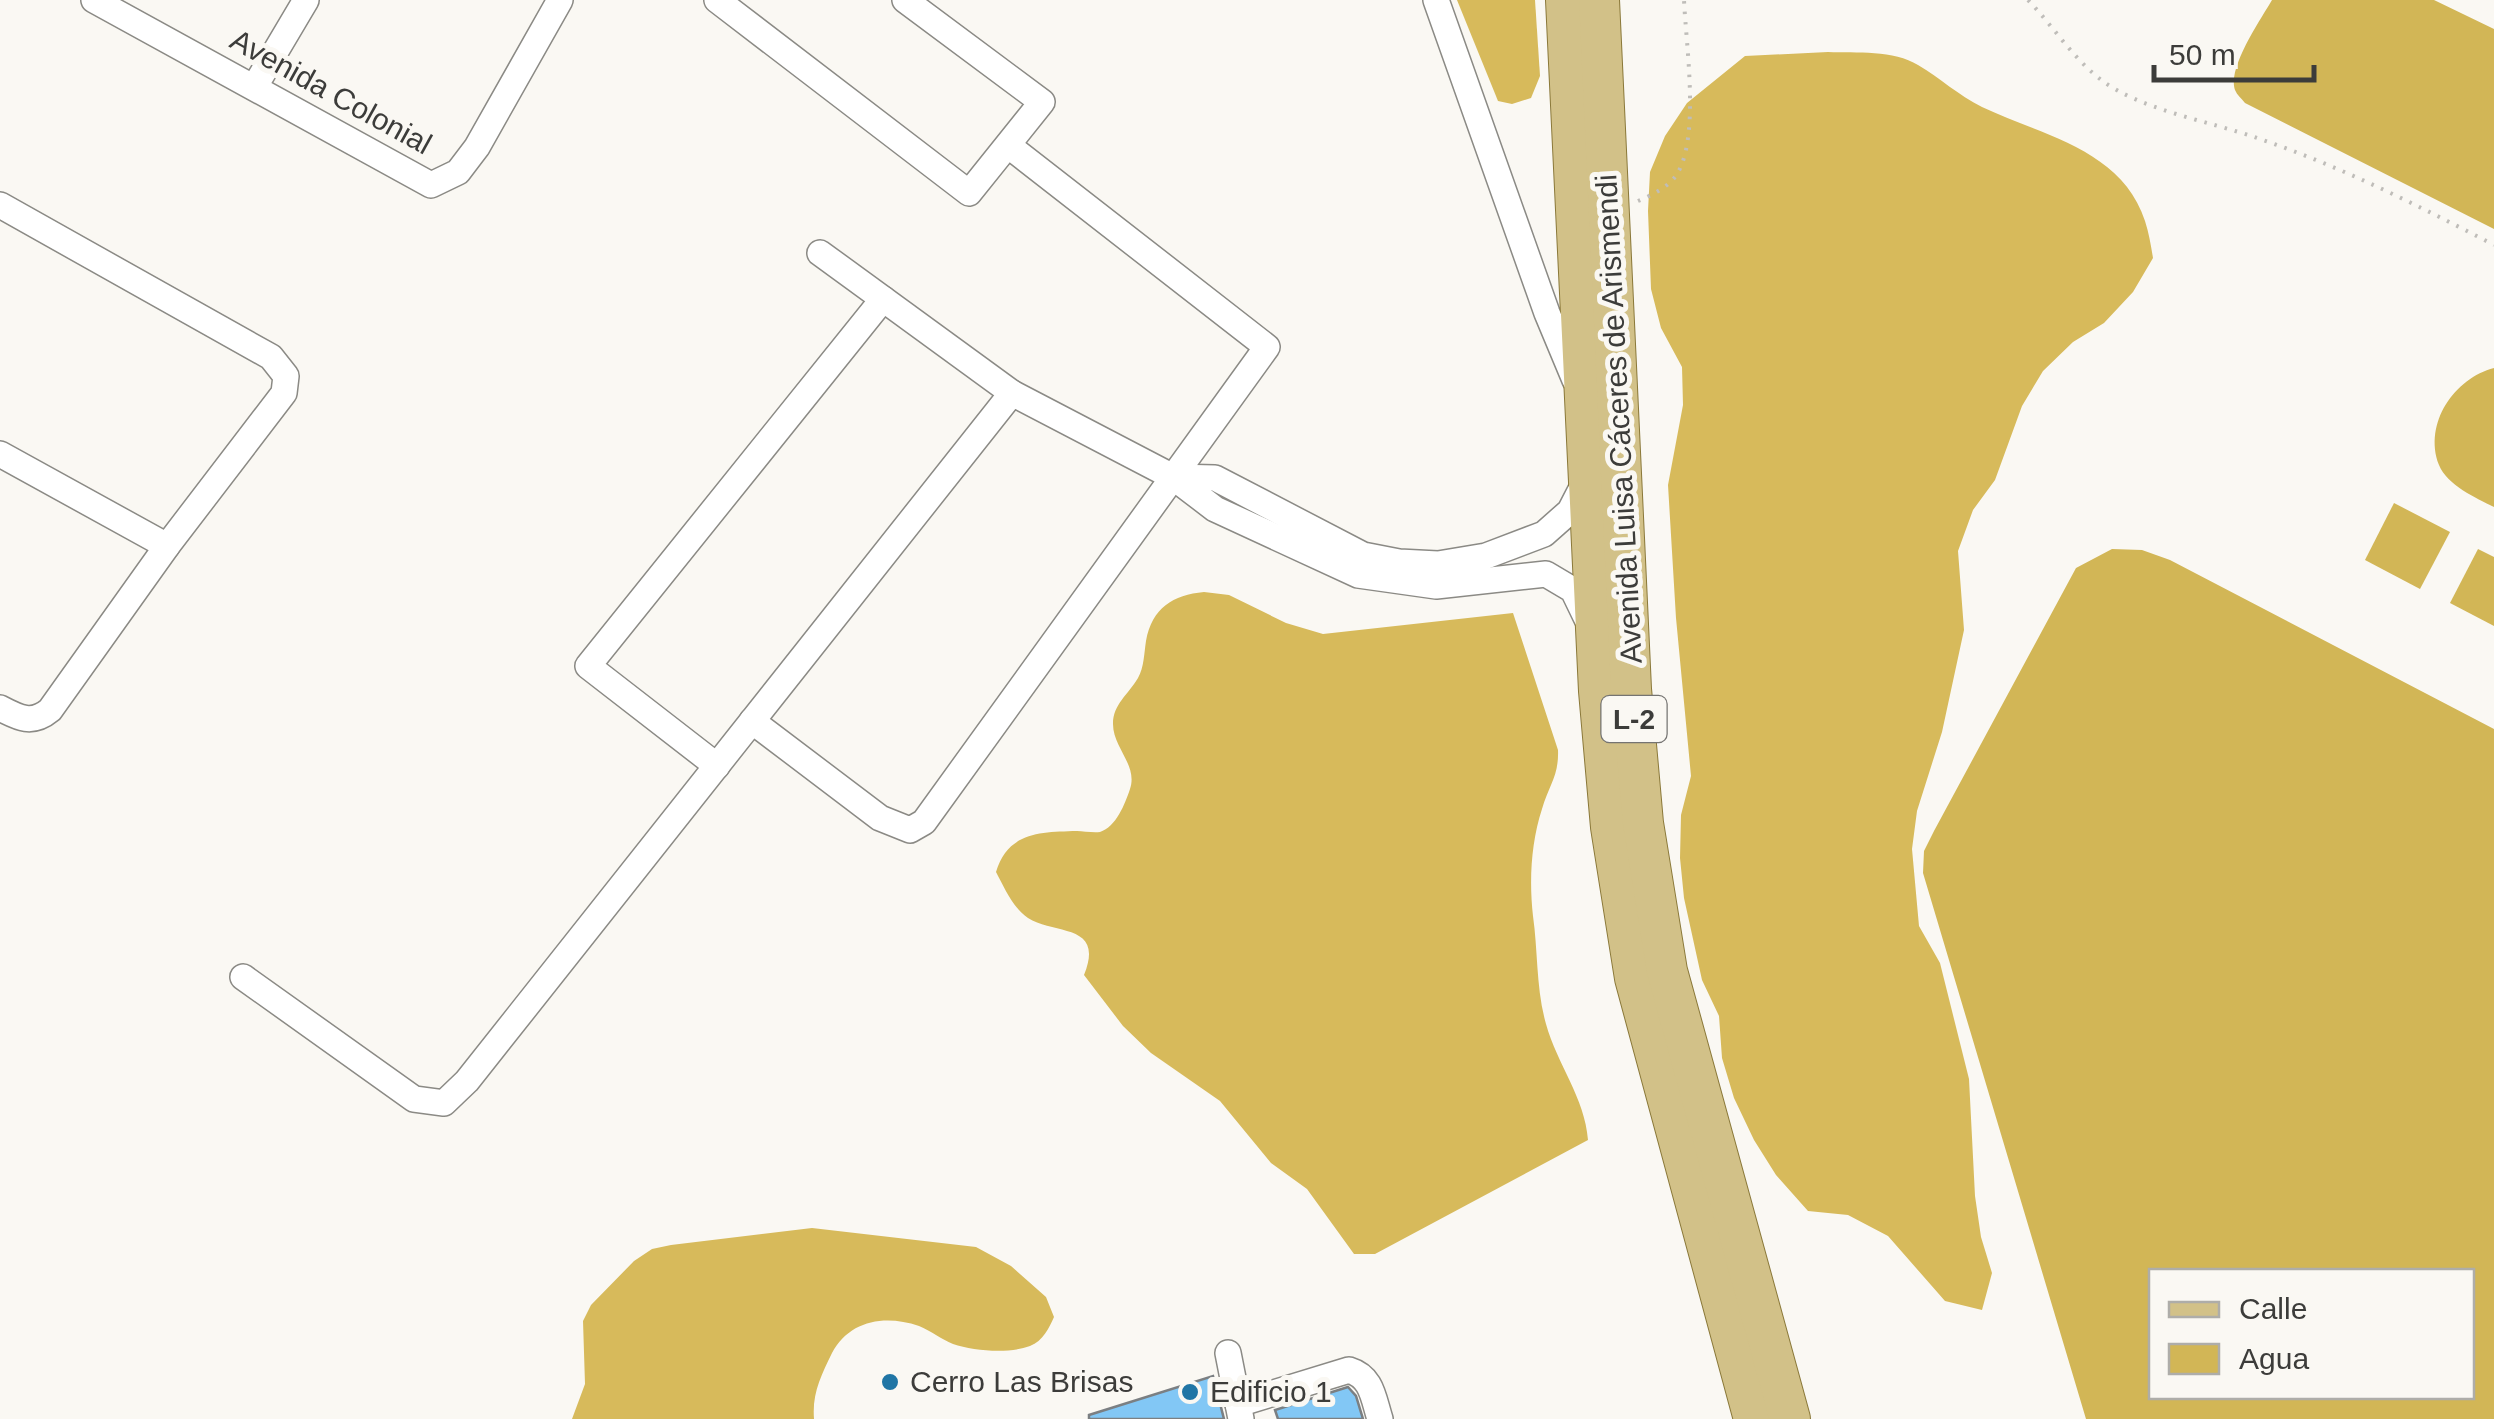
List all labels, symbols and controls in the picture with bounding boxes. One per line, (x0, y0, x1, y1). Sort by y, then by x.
scale bar (2154, 20, 2314, 82)
street label: Avenida Colonial (225, 23, 437, 160)
text: 50 m (2169, 38, 2236, 71)
street label: Avenida Luisa Cáceres de Arismendi (1589, 174, 1648, 664)
road number: L-2 (1602, 696, 1666, 742)
legend (2149, 1269, 2474, 1399)
text: Calle (2239, 1292, 2307, 1325)
text: Agua (2239, 1342, 2309, 1375)
place label: Cerro Las Brisas (910, 1365, 1133, 1398)
marker: Cerro Las Brisas (879, 1371, 901, 1393)
place label: Edificio 1 (1210, 1375, 1332, 1408)
marker: Edificio 1 (1179, 1381, 1201, 1403)

